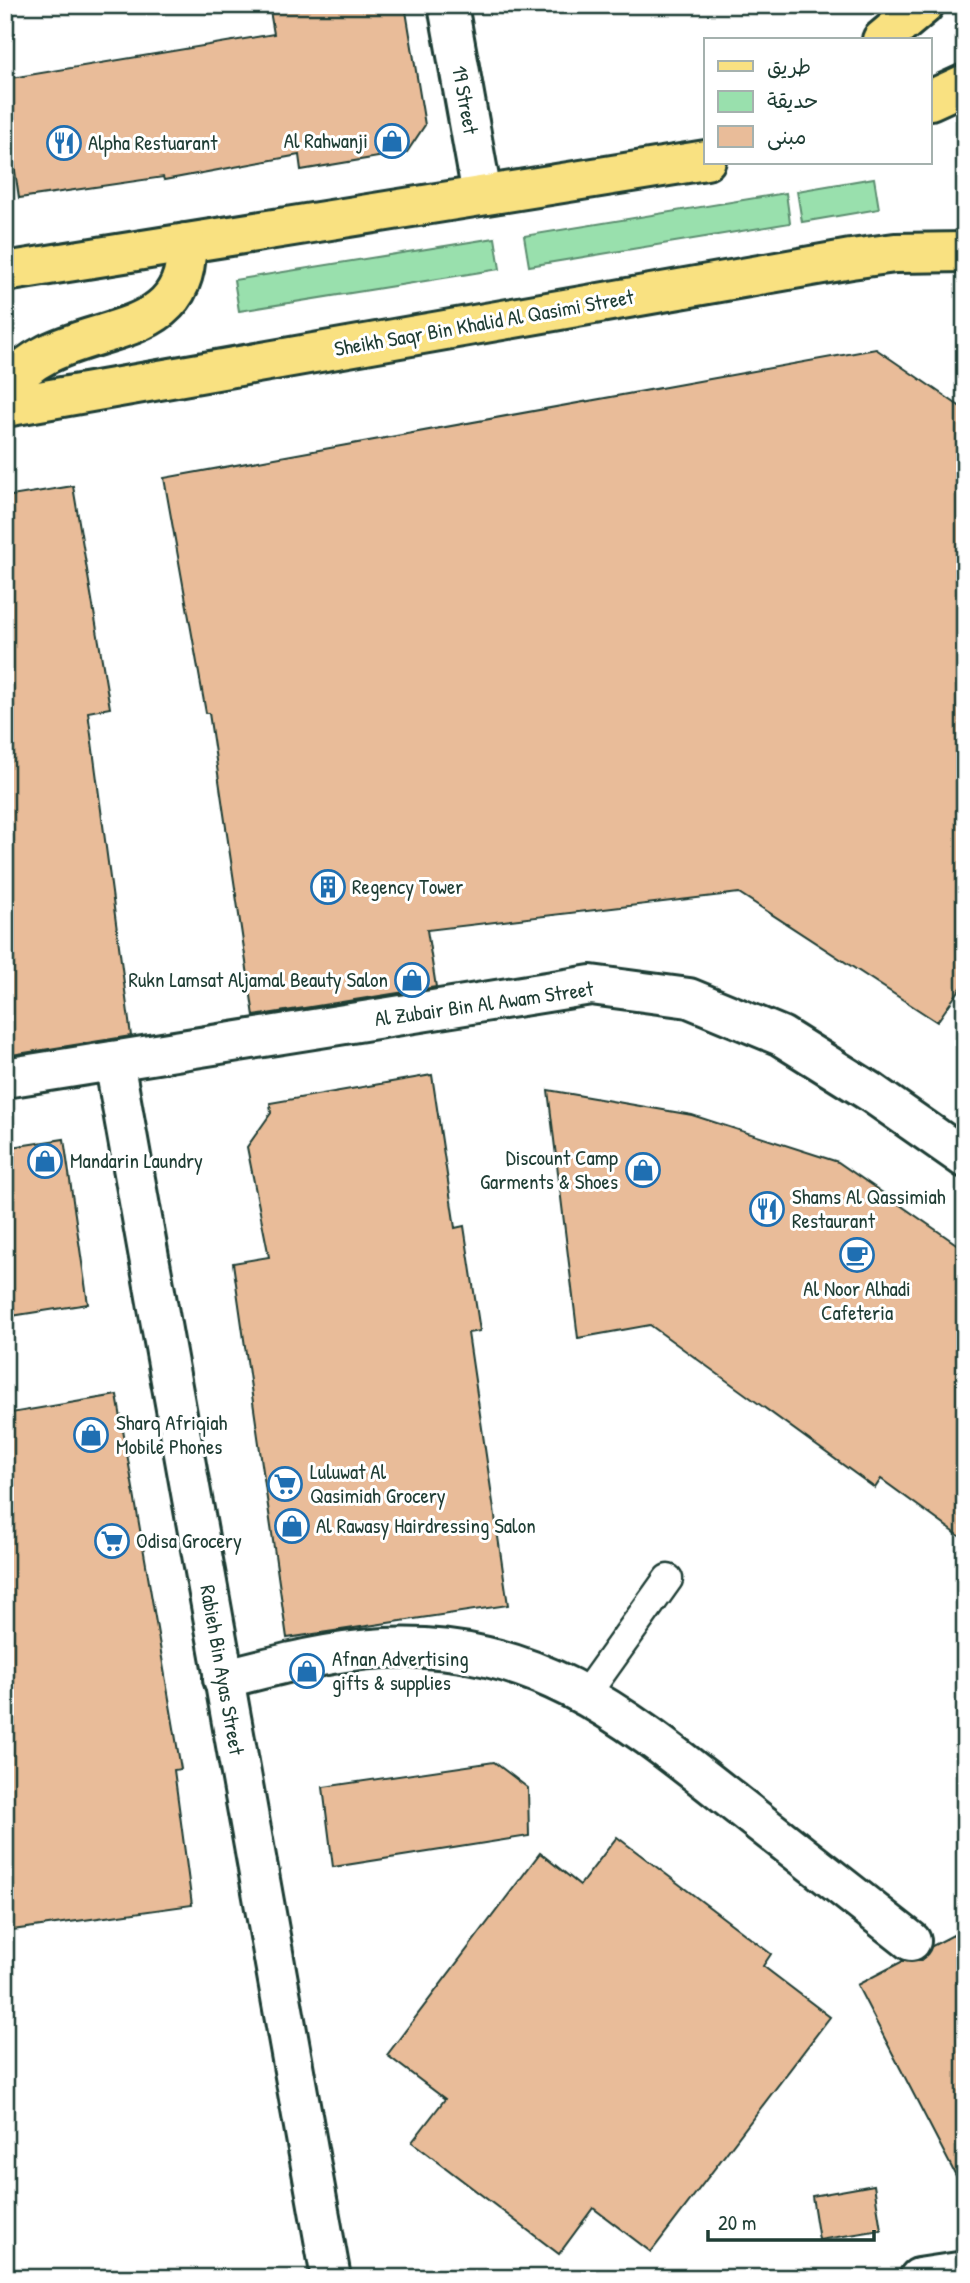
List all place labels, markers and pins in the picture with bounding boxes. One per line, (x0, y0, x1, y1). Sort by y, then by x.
shop icon: Al Rahwanji (373, 122, 411, 160)
restaurant icon: Alpha Restuarant (45, 124, 83, 162)
place label: Al Rahwanji (284, 126, 368, 155)
place label: Alpha Restuarant (88, 128, 218, 157)
building icon: Regency Tower (309, 868, 347, 906)
place label: Regency Tower (352, 872, 463, 901)
shop icon: Rukn Lamsat Aljamal Beauty Salon (393, 961, 431, 999)
place label: Rukn Lamsat Aljamal Beauty Salon (128, 965, 388, 994)
shop icon: Mandarin Laundry (26, 1142, 64, 1180)
place label: Discount Camp Garments & Shoes (480, 1143, 618, 1196)
place label: Mandarin Laundry (70, 1146, 203, 1175)
shop icon: Discount Camp Garments & Shoes (624, 1151, 662, 1189)
place label: Shams Al Qassimiah Restaurant (792, 1182, 946, 1235)
restaurant icon: Shams Al Qassimiah Restaurant (748, 1190, 786, 1228)
cafe icon: Al Noor Alhadi Cafeteria (838, 1236, 876, 1274)
place label: Al Noor Alhadi Cafeteria (803, 1274, 911, 1327)
place label: Sharq Afriqiah Mobile Phones (116, 1408, 228, 1461)
shop icon: Sharq Afriqiah Mobile Phones (72, 1416, 110, 1454)
place label: Luluwat Al Qasimiah Grocery (310, 1457, 446, 1510)
supermarket icon: Luluwat Al Qasimiah Grocery (266, 1465, 304, 1503)
shop icon: Al Rawasy Hairdressing Salon (273, 1507, 311, 1545)
place label: Al Rawasy Hairdressing Salon (316, 1511, 536, 1540)
supermarket icon: Odisa Grocery (93, 1522, 131, 1560)
place label: Odisa Grocery (136, 1526, 242, 1555)
place label: Afnan Advertising gifts & supplies (332, 1644, 469, 1697)
shop icon: Afnan Advertising gifts & supplies (288, 1652, 326, 1690)

